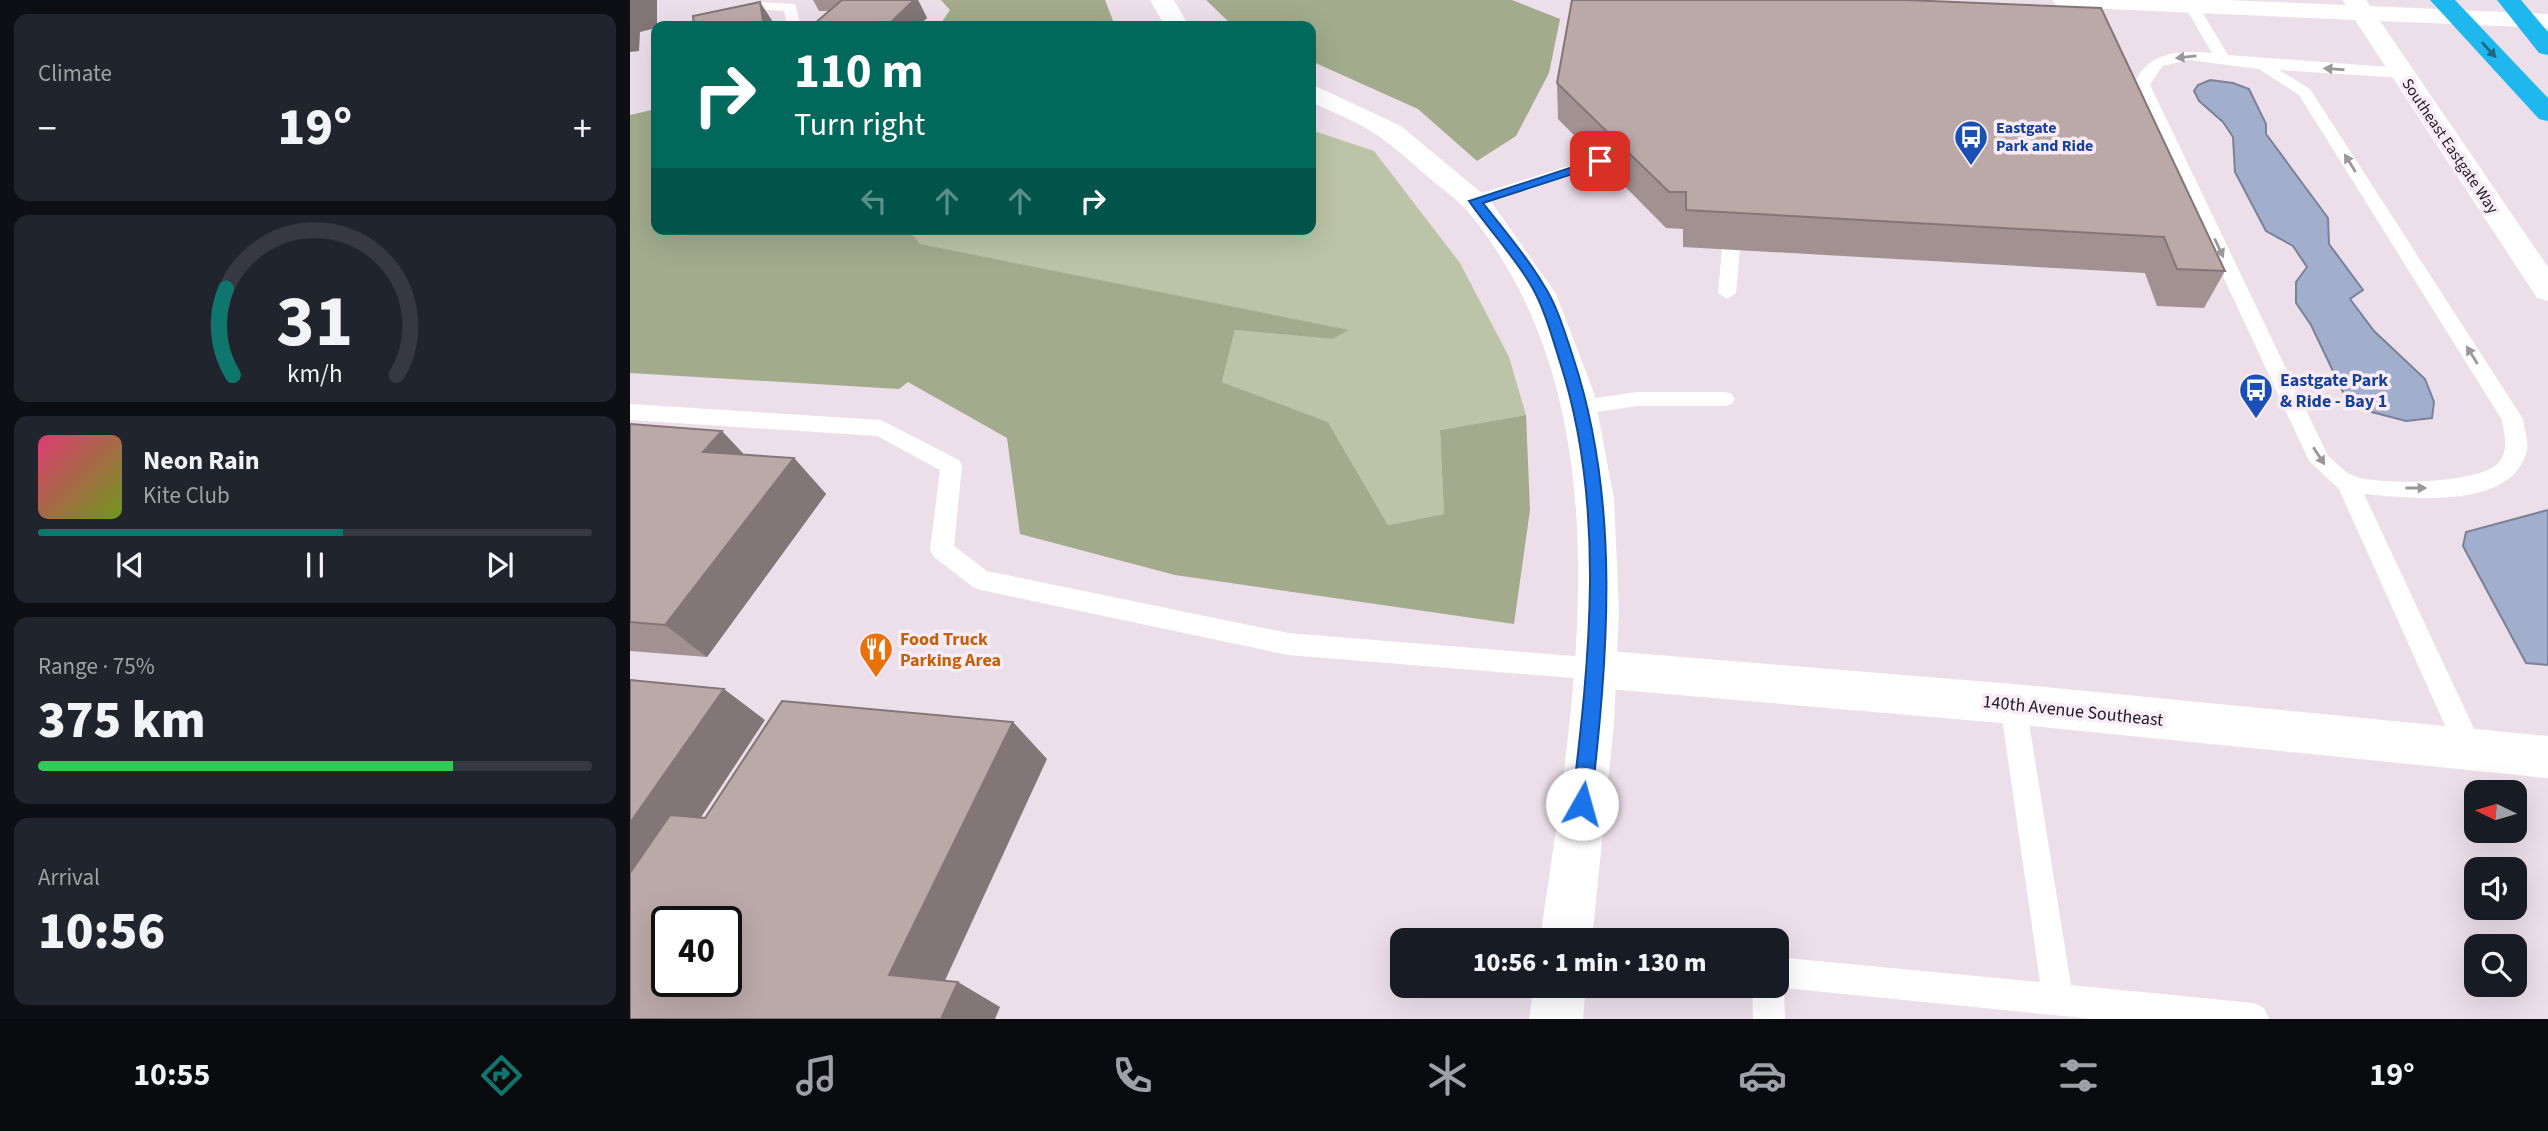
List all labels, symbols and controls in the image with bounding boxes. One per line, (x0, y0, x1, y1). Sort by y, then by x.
text: 110 m (794, 37, 923, 107)
one-way arrow (2481, 41, 2497, 59)
icon: right (679, 49, 770, 140)
one-way arrow (2175, 52, 2197, 63)
text: Climate (38, 57, 112, 90)
one-way arrow (2322, 63, 2344, 74)
street label: Southeast Eastgate Way (2396, 74, 2504, 218)
text: 19° (278, 91, 352, 165)
text: − (38, 102, 57, 156)
text: + (573, 102, 592, 156)
text: Turn right (794, 102, 925, 148)
place label: Eastgate Park and Ride (1996, 117, 2093, 157)
bus stop icon: Eastgate Park and Ride (1952, 118, 1990, 167)
pin (1570, 131, 1630, 191)
icon: arrive (1581, 142, 1619, 180)
one-way arrow (2344, 153, 2357, 172)
icon: left (855, 182, 893, 220)
icon: ahead (928, 182, 966, 220)
icon: ahead (1001, 182, 1039, 220)
icon: right (1074, 182, 1112, 220)
one-way arrow (2214, 238, 2225, 259)
text: 31 (277, 270, 353, 374)
one-way arrow (2465, 345, 2478, 365)
text: km/h (287, 355, 343, 391)
place label: Eastgate Park & Ride - Bay 1 (2280, 368, 2388, 414)
bus stop icon: Eastgate Park & Ride - Bay 1 (2237, 371, 2275, 420)
text: Neon Rain (143, 442, 260, 479)
one-way arrow (2313, 446, 2326, 465)
text: Kite Club (143, 479, 230, 512)
one-way arrow (2405, 483, 2427, 494)
icon: previous (111, 546, 149, 584)
icon: pause (296, 546, 334, 584)
icon: next (481, 546, 519, 584)
place label: Food Truck Parking Area (900, 627, 1001, 673)
restaurant icon: Food Truck Parking Area (857, 630, 895, 679)
text: Range · 75% (38, 650, 155, 683)
text: 375 km (38, 684, 206, 758)
street label: 140th Avenue Southeast (1981, 689, 2165, 733)
position arrow (1545, 767, 1619, 841)
north arrow (2464, 780, 2527, 844)
map controls (2464, 780, 2527, 997)
button: sound (2464, 857, 2527, 920)
text: Arrival (38, 861, 100, 894)
text: 10:56 (38, 895, 165, 969)
speed limit sign: 40 (651, 906, 742, 997)
button: search (2464, 934, 2527, 997)
text: 10:56 · 1 min · 130 m (1473, 944, 1706, 981)
icon: directions (477, 1051, 526, 1100)
icon: music (792, 1051, 841, 1100)
icon: phone (1108, 1051, 1157, 1100)
icon: climate (1423, 1051, 1472, 1100)
icon: car (1738, 1051, 1787, 1100)
icon: filters (2054, 1051, 2103, 1100)
text: 10:55 (133, 1052, 210, 1098)
text: 19° (2369, 1052, 2415, 1098)

